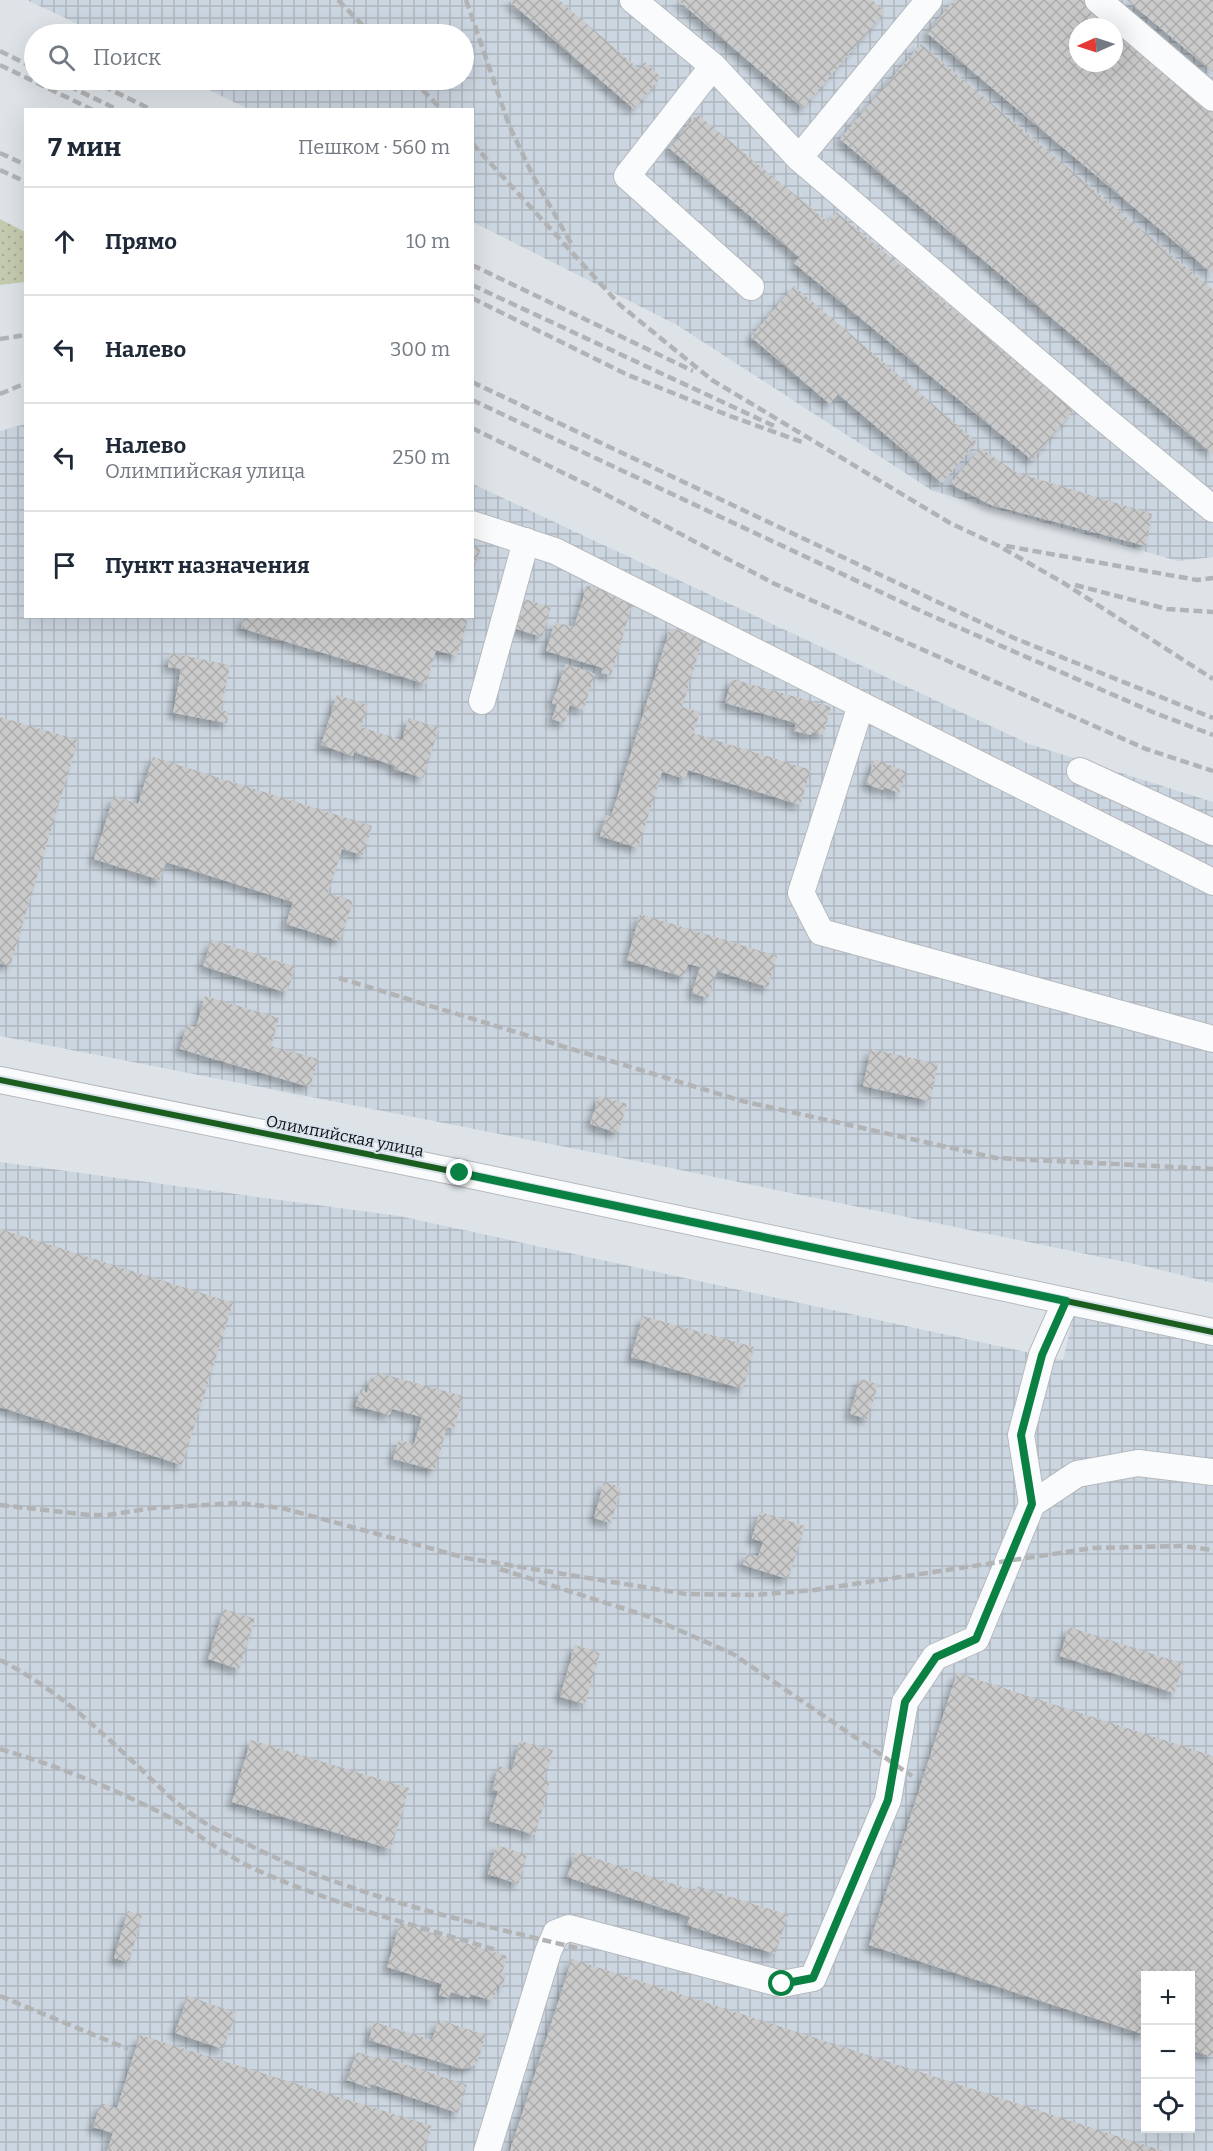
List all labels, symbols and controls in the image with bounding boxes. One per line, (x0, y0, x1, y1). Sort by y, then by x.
north arrow (1069, 18, 1123, 72)
search box (24, 24, 474, 90)
icon: search (45, 41, 78, 74)
text: Поиск (93, 44, 161, 71)
text: 7 мин (48, 132, 121, 163)
text: Пешком · 560 m (298, 135, 450, 159)
icon: ahead (48, 225, 81, 258)
text: Прямо (105, 228, 177, 255)
text: 10 m (406, 229, 450, 253)
icon: left (48, 333, 81, 366)
text: Налево (105, 336, 186, 363)
text: 300 m (390, 337, 450, 361)
text: Налево (105, 432, 186, 459)
icon: left (48, 441, 81, 474)
text: 250 m (393, 445, 450, 469)
text: Олимпийская улица (105, 459, 305, 483)
icon: arrive (48, 549, 81, 582)
text: Пункт назначения (105, 552, 310, 579)
street label: Олимпийская улица (265, 1111, 426, 1161)
route end (446, 1159, 472, 1185)
route start (768, 1970, 794, 1996)
map controls (1141, 1971, 1195, 2133)
button: + (1141, 1971, 1195, 2025)
button: − (1141, 2025, 1195, 2079)
button: locate (1141, 2079, 1195, 2133)

